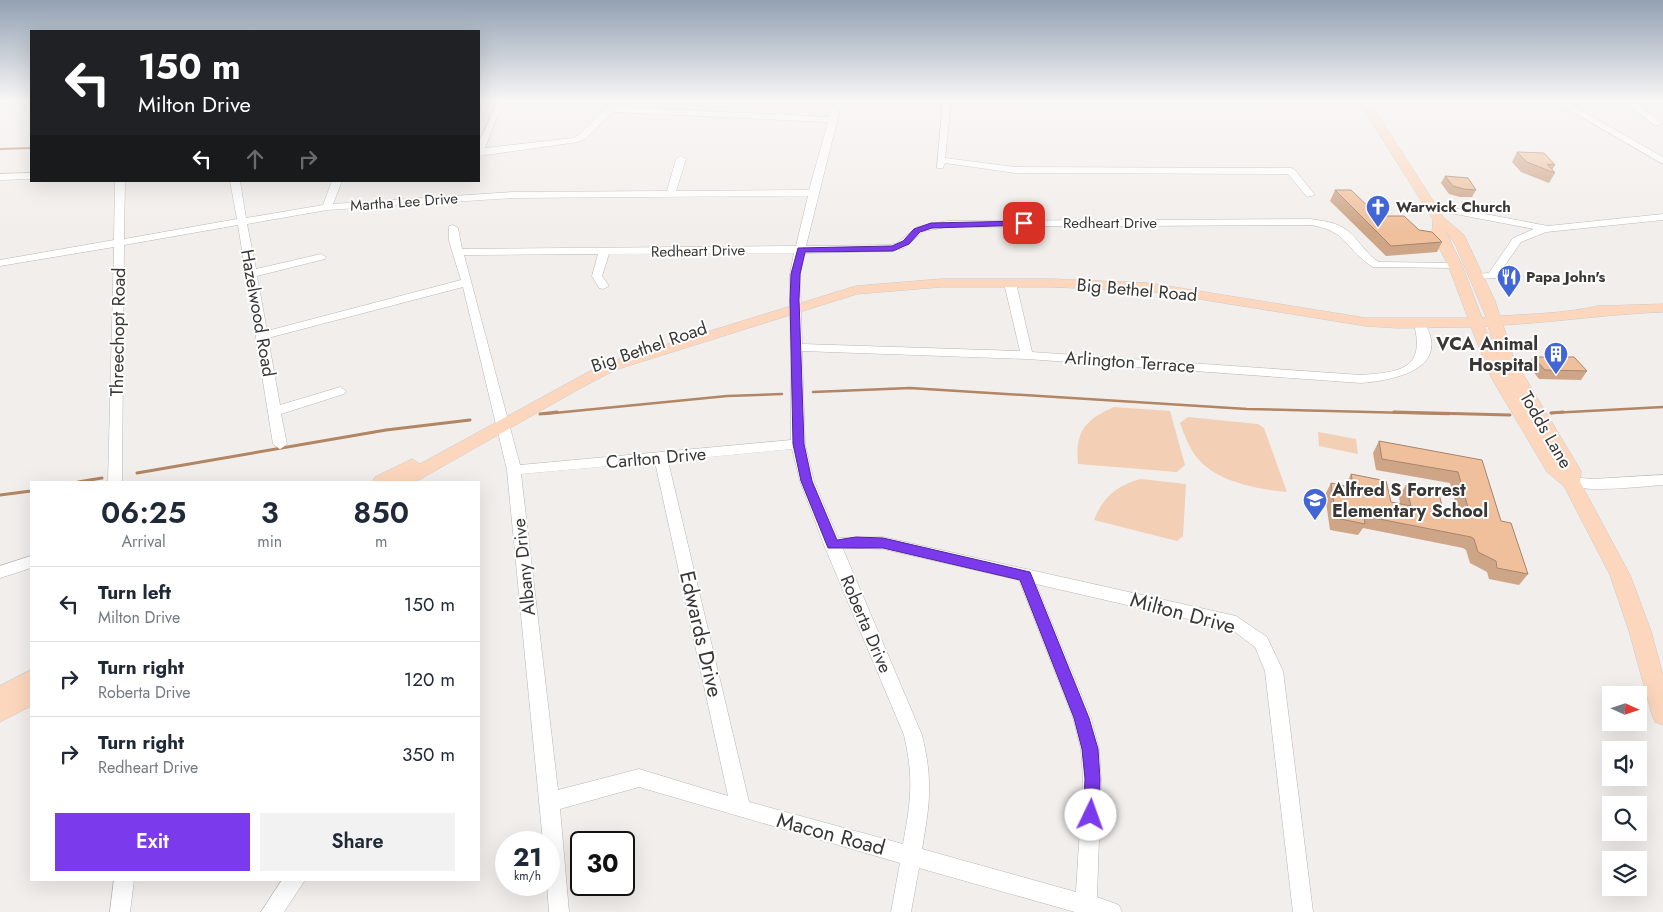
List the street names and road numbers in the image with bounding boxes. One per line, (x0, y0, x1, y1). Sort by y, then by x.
street label: Martha Lee Drive (349, 187, 459, 217)
street label: Redheart Drive (1063, 212, 1157, 234)
street label: Redheart Drive (651, 239, 745, 263)
street label: Hazelwood Road (234, 247, 282, 379)
street label: Threechopt Road (104, 267, 132, 397)
street label: Big Bethel Road (1076, 272, 1198, 308)
street label: Big Bethel Road (588, 315, 710, 379)
street label: Arlington Terrace (1064, 344, 1196, 380)
street label: Todds Lane (1513, 387, 1579, 473)
street label: Carlton Drive (605, 441, 707, 475)
street label: Albany Drive (506, 517, 542, 617)
street label: Edwards Drive (672, 568, 730, 700)
street label: Roberta Drive (834, 571, 898, 677)
street label: Milton Drive (1127, 585, 1239, 641)
street label: Macon Road (773, 805, 889, 863)

